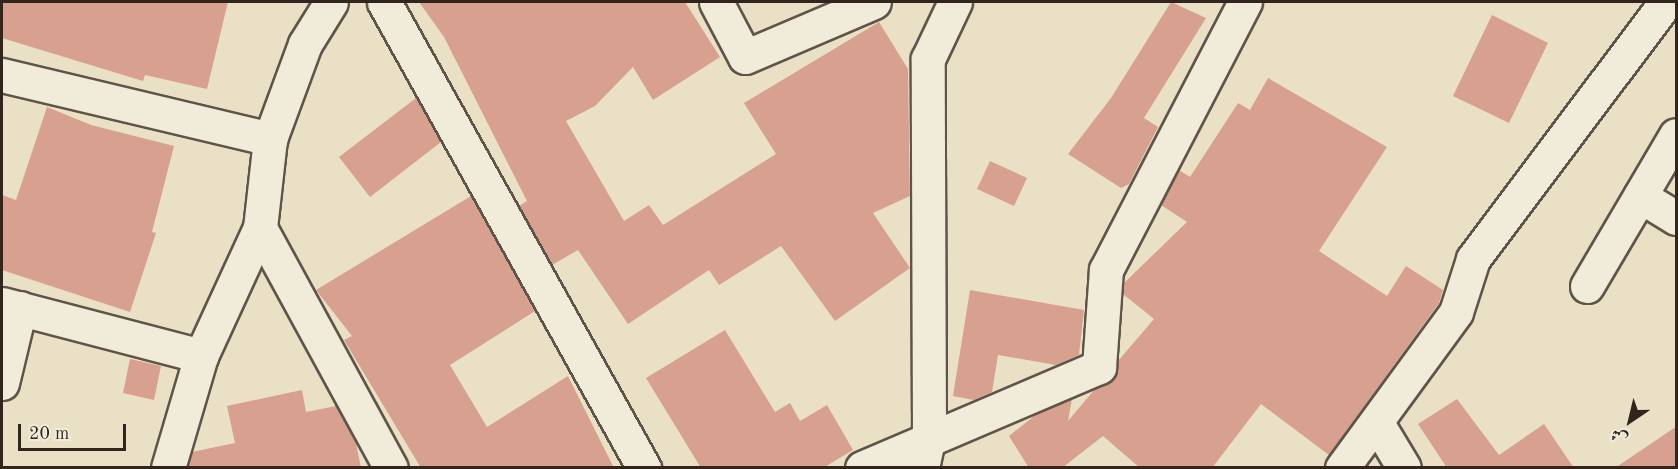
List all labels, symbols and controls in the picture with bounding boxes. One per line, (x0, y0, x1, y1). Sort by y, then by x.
north arrow (1600, 391, 1660, 451)
scale bar (21, 412, 129, 450)
text: 20 m (29, 425, 69, 443)
text: ش (1609, 425, 1631, 447)

